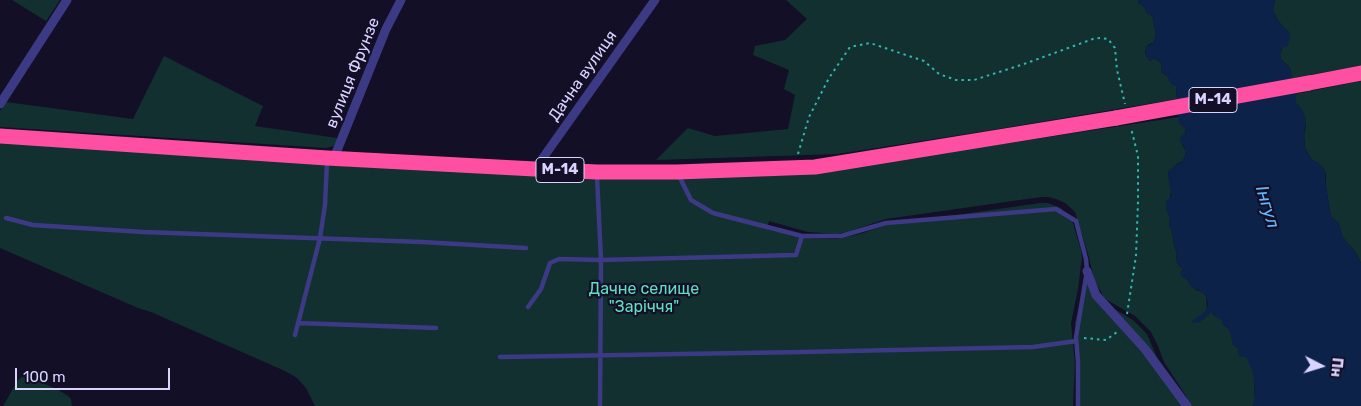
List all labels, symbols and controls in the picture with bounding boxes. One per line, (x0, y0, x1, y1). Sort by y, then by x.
street label: вулиця Фрунзе (322, 15, 384, 131)
street label: Дачна вулиця (545, 27, 621, 125)
road number: М-14 (1189, 88, 1237, 112)
road number: М-14 (536, 158, 584, 182)
water label: Інгул (1250, 183, 1284, 231)
park label: Дачне селище "Заріччя" (589, 279, 699, 317)
north arrow (1296, 341, 1346, 391)
text: Пн (1327, 357, 1346, 378)
scale bar (18, 358, 172, 390)
text: 100 m (23, 368, 65, 386)

